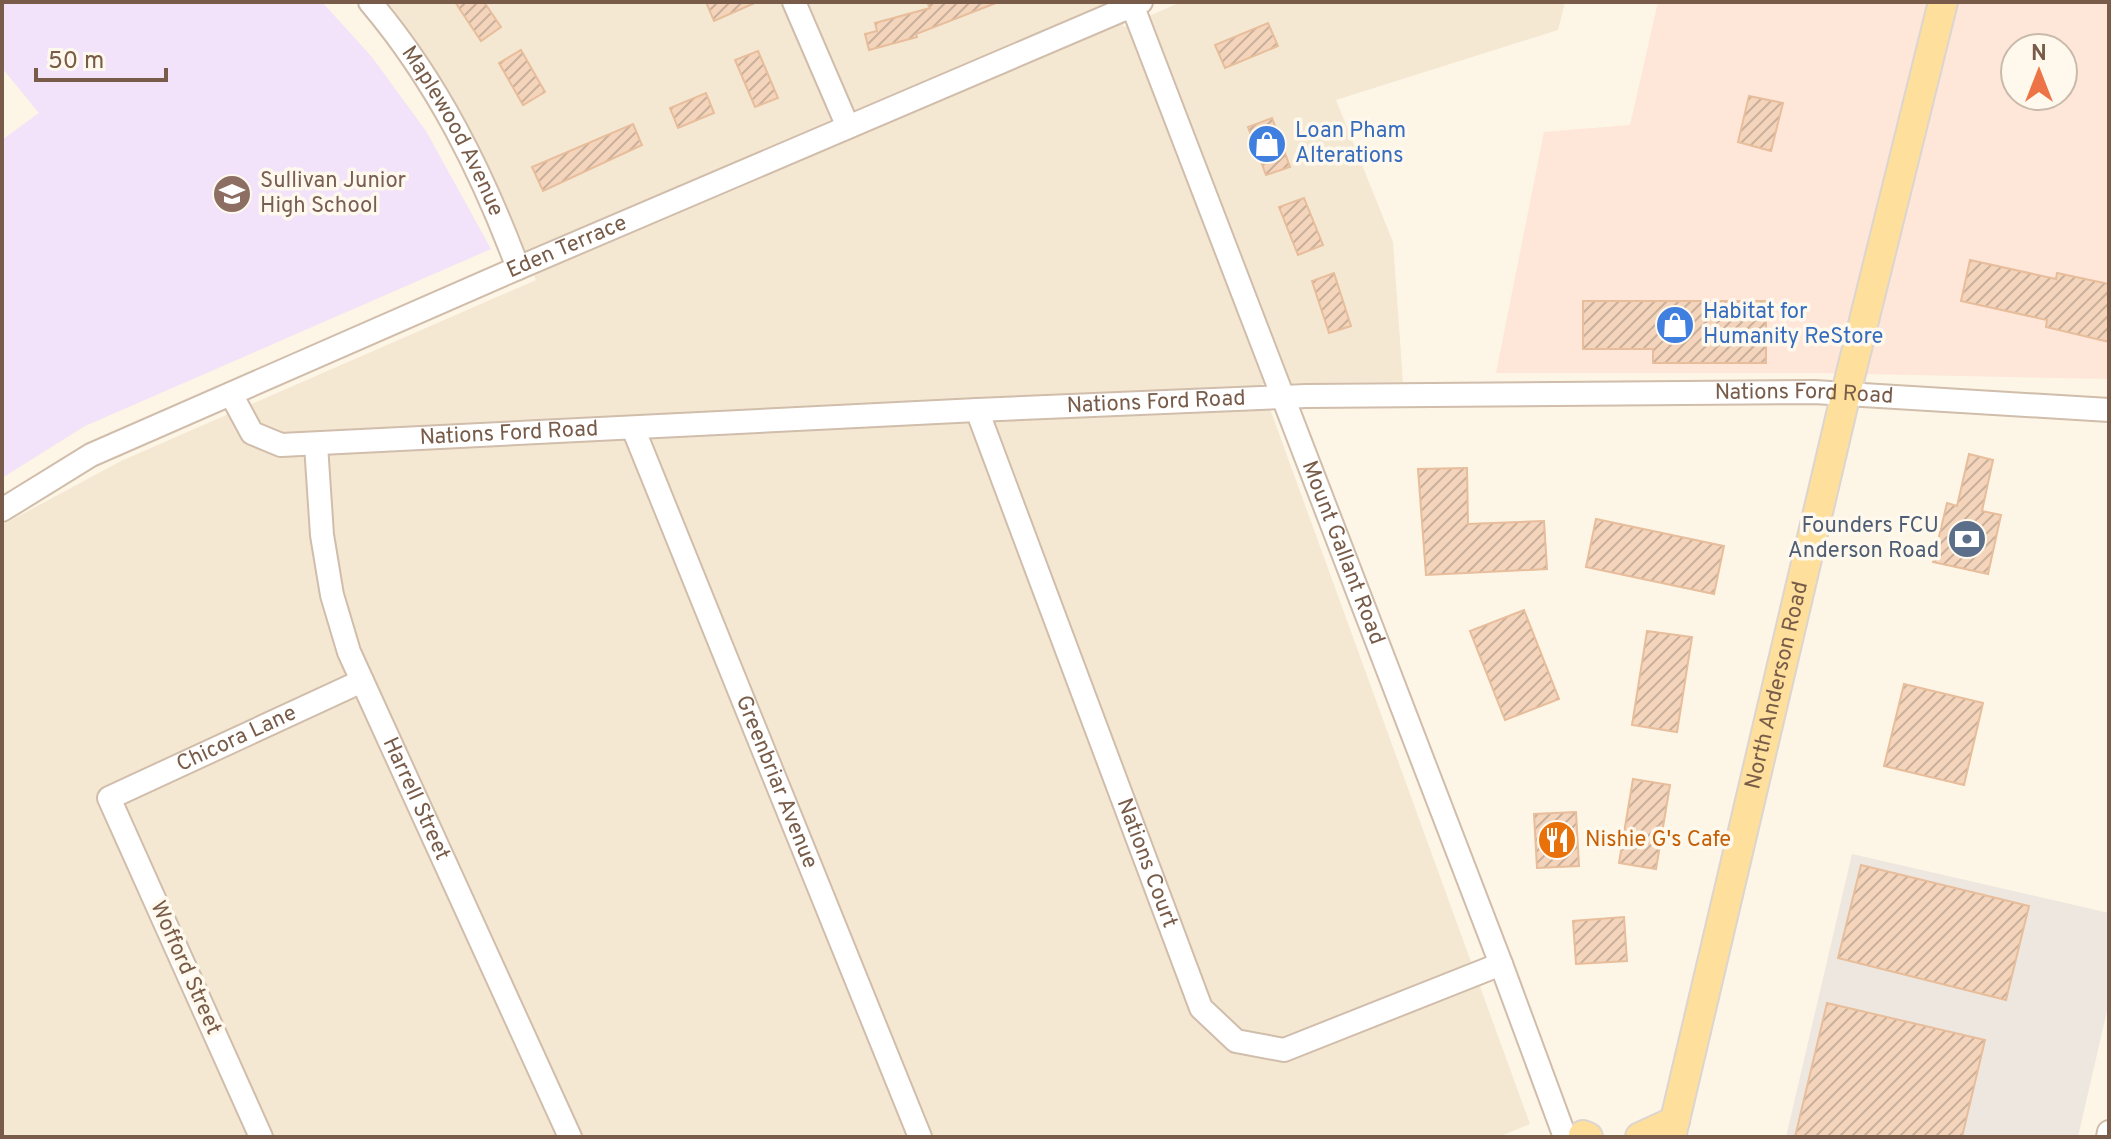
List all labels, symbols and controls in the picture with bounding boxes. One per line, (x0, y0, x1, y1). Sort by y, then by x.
scale bar (36, 32, 166, 82)
north arrow (1999, 32, 2079, 112)
street label: Maplewood Avenue (395, 41, 509, 220)
text: N (2031, 41, 2047, 68)
text: 50 m (48, 47, 104, 77)
place label: Loan Pham Alterations (1295, 118, 1406, 170)
shop icon: Loan Pham Alterations (1246, 123, 1288, 165)
place label: Sullivan Junior High School (260, 168, 407, 220)
school or university icon: Sullivan Junior High School (211, 173, 253, 215)
street label: Eden Terrace (503, 210, 631, 285)
place label: Habitat for Humanity ReStore (1703, 299, 1883, 351)
shop icon: Habitat for Humanity ReStore (1654, 304, 1696, 346)
street label: Nations Ford Road (1715, 378, 1894, 410)
street label: Nations Ford Road (1066, 385, 1246, 420)
street label: Nations Ford Road (419, 416, 599, 452)
street label: Mount Gallant Road (1295, 457, 1390, 648)
place label: Founders FCU Anderson Road (1788, 513, 1939, 565)
bank icon: Founders FCU Anderson Road (1946, 518, 1988, 560)
street label: North Anderson Road (1740, 579, 1815, 792)
street label: Greenbriar Avenue (729, 692, 823, 873)
street label: Chicora Lane (172, 700, 301, 778)
street label: Harrell Street (376, 733, 456, 865)
street label: Nations Court (1110, 795, 1183, 932)
restaurant icon: Nishie G's Cafe (1536, 819, 1578, 861)
place label: Nishie G's Cafe (1585, 827, 1731, 854)
street label: Wofford Street (143, 897, 227, 1039)

